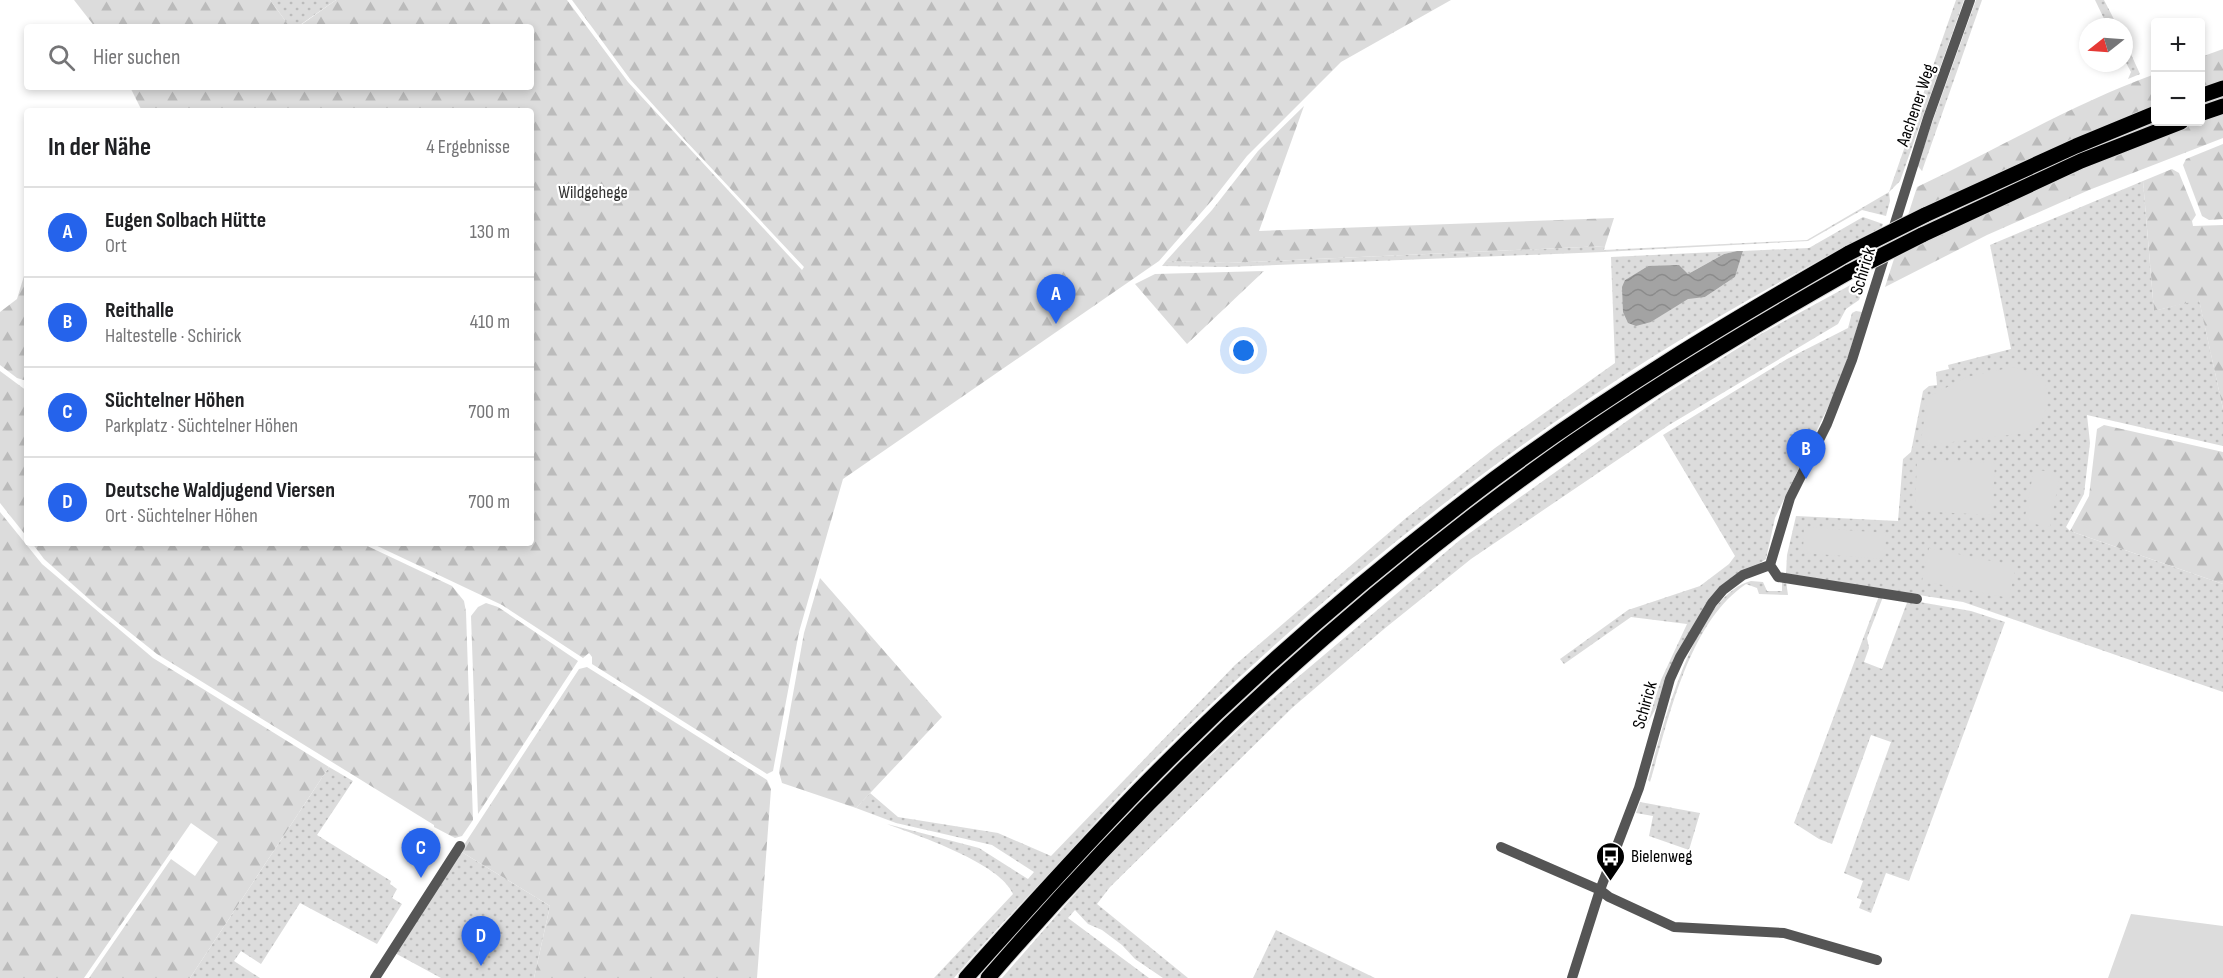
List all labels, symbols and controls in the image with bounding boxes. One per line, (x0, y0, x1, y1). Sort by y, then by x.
north arrow (2079, 18, 2133, 72)
map controls (2151, 18, 2205, 126)
button: + (2151, 18, 2205, 72)
search box (24, 24, 534, 90)
icon: search (45, 41, 78, 74)
text: Hier suchen (93, 44, 181, 71)
street label: Aachener Weg (1892, 61, 1940, 150)
button: − (2151, 72, 2205, 126)
text: In der Nähe (48, 132, 151, 163)
text: 4 Ergebnisse (426, 135, 510, 159)
park label: Wildgehege (558, 182, 628, 203)
text: Eugen Solbach Hütte (105, 207, 266, 234)
text: A (63, 220, 72, 244)
text: 130 m (470, 220, 510, 244)
text: Ort (105, 234, 127, 258)
street label: Schirick (1846, 245, 1880, 297)
pin: A (1036, 274, 1076, 324)
text: Reithalle (105, 297, 174, 324)
text: B (63, 310, 72, 334)
text: 410 m (470, 310, 510, 334)
text: Haltestelle · Schirick (105, 324, 241, 348)
your location (1229, 336, 1258, 365)
text: Süchtelner Höhen (105, 387, 244, 414)
text: C (62, 400, 73, 424)
text: 700 m (468, 400, 510, 424)
text: Parkplatz · Süchtelner Höhen (105, 414, 298, 438)
pin: B (1786, 430, 1826, 479)
text: Deutsche Waldjugend Viersen (105, 477, 335, 504)
text: D (62, 490, 73, 514)
text: 700 m (468, 490, 510, 514)
text: Ort · Süchtelner Höhen (105, 504, 258, 528)
street label: Schirick (1628, 679, 1662, 731)
pin: C (402, 828, 440, 878)
bus stop icon: Bielenweg (1594, 840, 1626, 882)
place label: Bielenweg (1631, 846, 1692, 867)
pin: D (462, 916, 500, 966)

